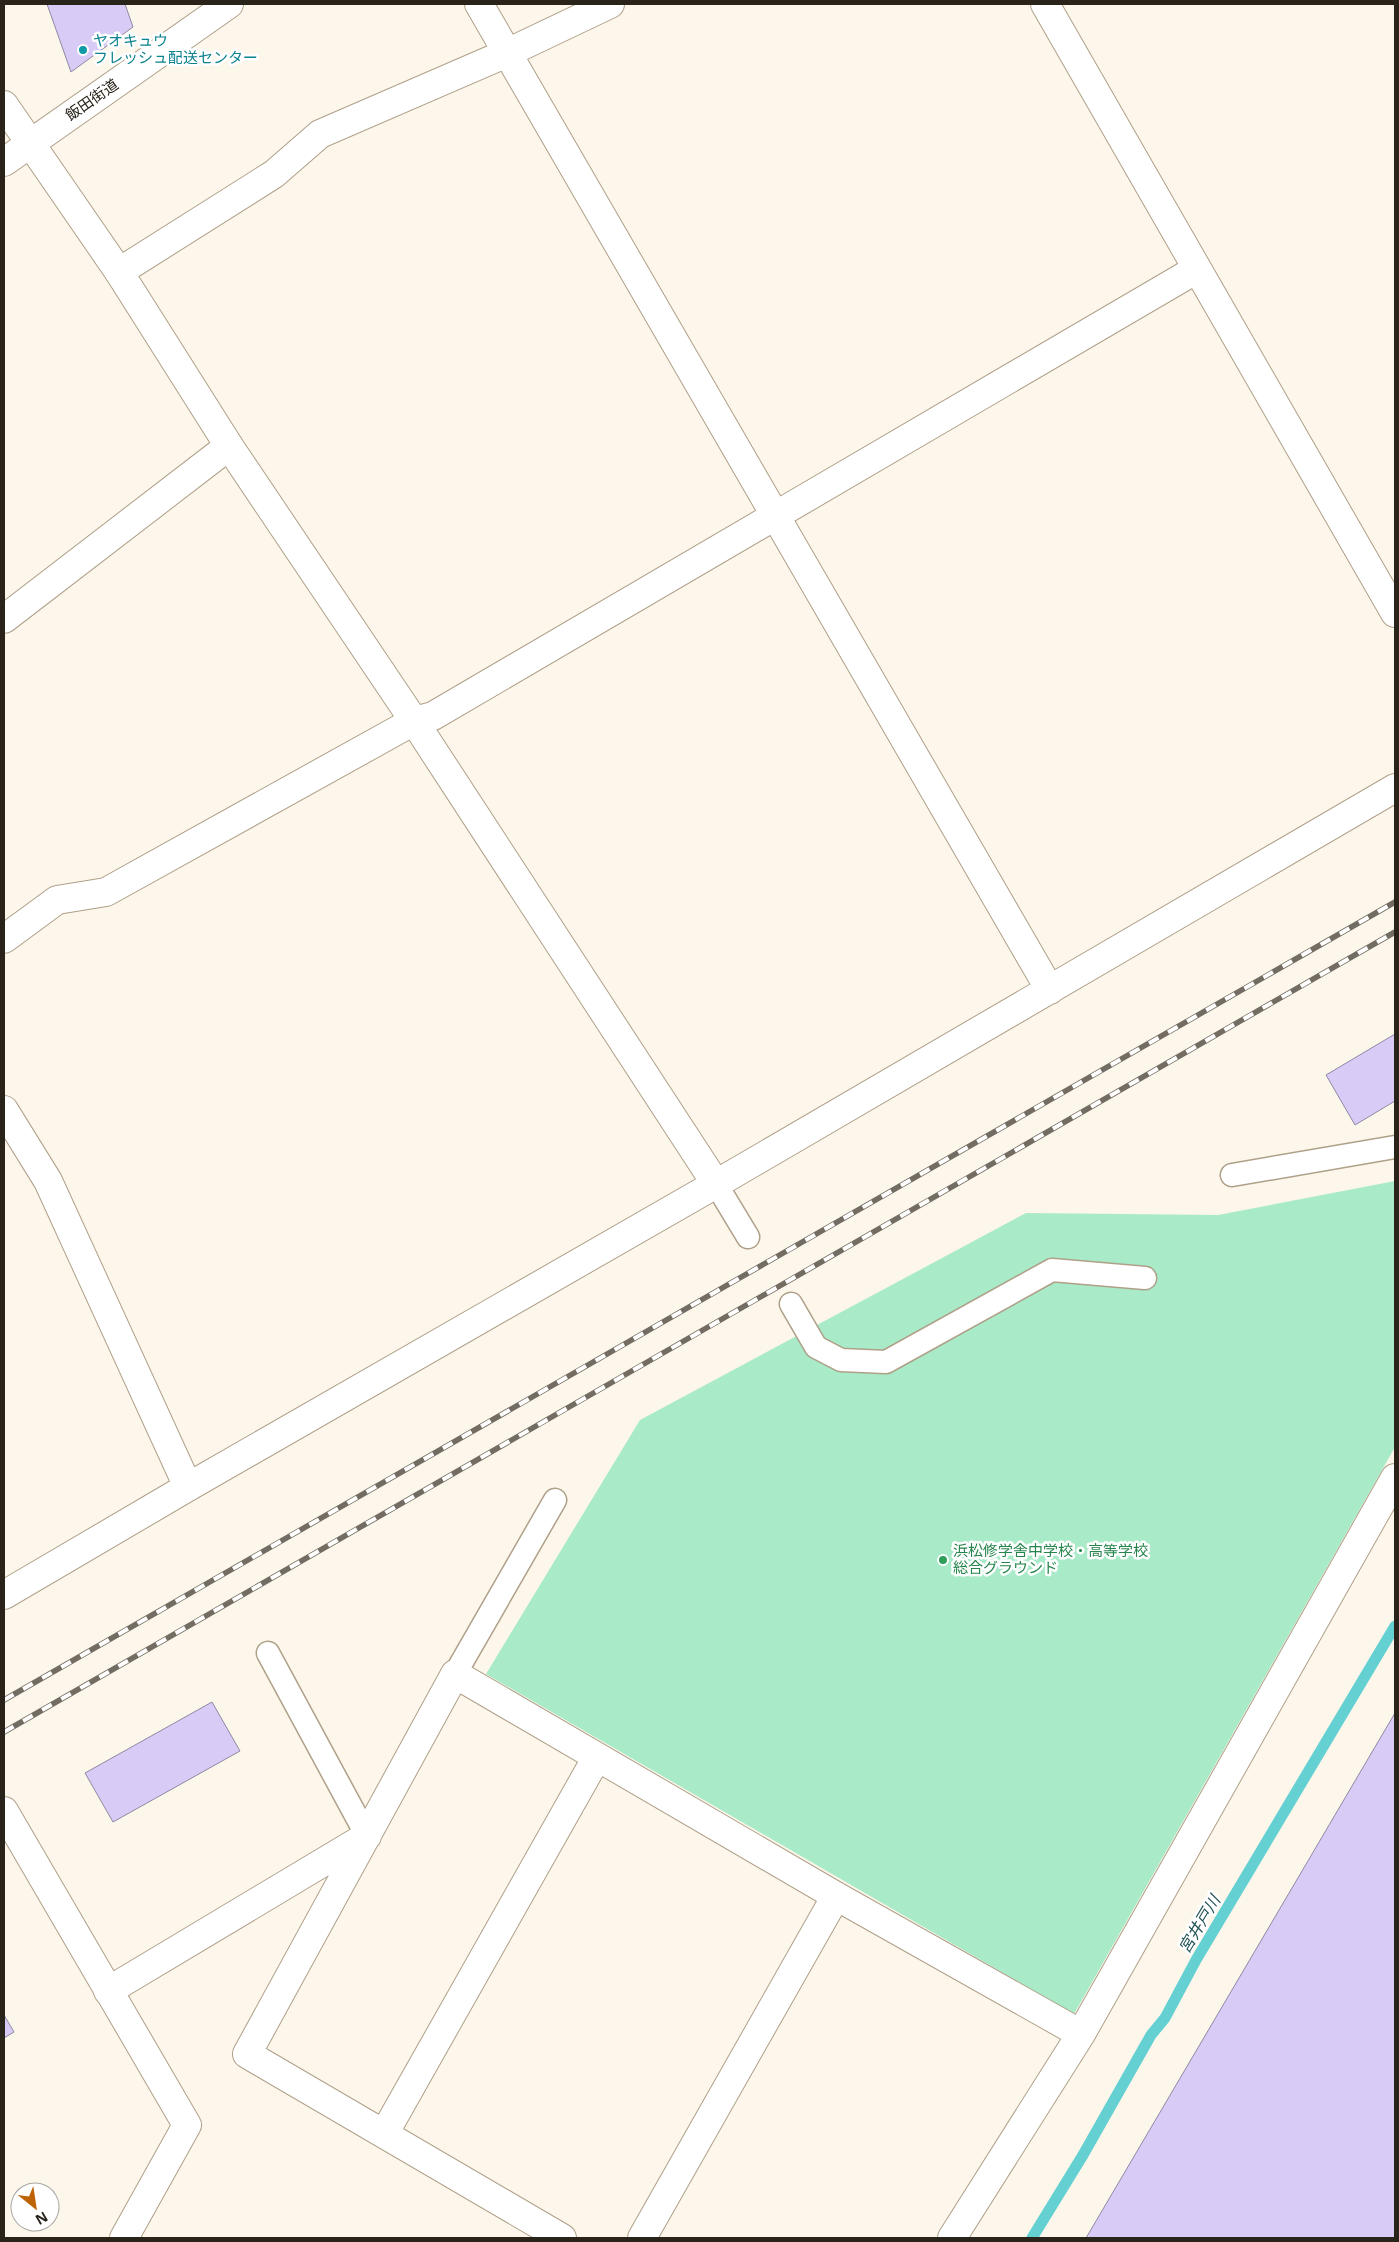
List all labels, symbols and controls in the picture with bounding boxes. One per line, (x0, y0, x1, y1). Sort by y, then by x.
place label: ヤオキュウ フレッシュ配送センター (93, 30, 258, 67)
marker: ヤオキュウ フレッシュ配送センター (77, 44, 89, 56)
street label: 飯田街道 (61, 74, 122, 125)
place label: 浜松修学舎中学校・高等学校 総合グラウンド (953, 1540, 1148, 1577)
marker: 浜松修学舎中学校・高等学校 総合グラウンド (937, 1554, 949, 1566)
water label: 宮井戸川 (1173, 1889, 1226, 1957)
north arrow (10, 2182, 60, 2232)
text: N (32, 2208, 51, 2230)

